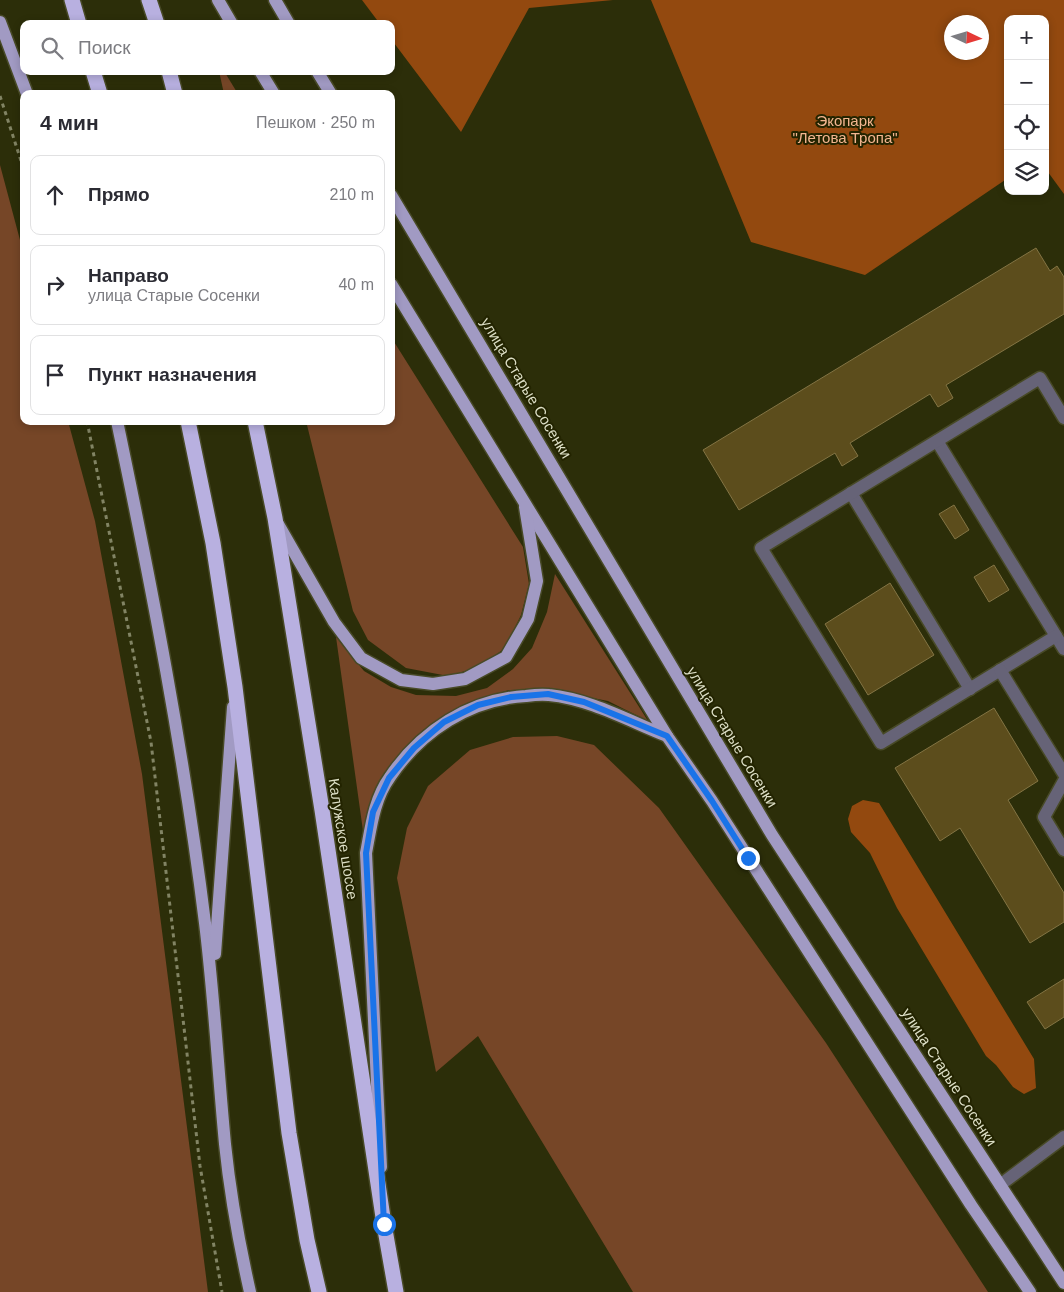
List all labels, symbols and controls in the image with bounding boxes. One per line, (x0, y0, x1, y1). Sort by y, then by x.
north arrow (944, 15, 989, 60)
map controls (1004, 15, 1049, 195)
button: + (1004, 15, 1049, 60)
search box (20, 20, 395, 75)
icon: search (38, 34, 66, 62)
text: Поиск (78, 37, 131, 58)
button: − (1004, 60, 1049, 105)
button: locate (1004, 105, 1049, 150)
text: 4 мин (40, 111, 99, 134)
park label: Экопарк "Летова Тропа" (792, 112, 898, 146)
text: Пешком · 250 m (256, 114, 375, 131)
button: layers (1004, 150, 1049, 195)
icon: ahead (41, 181, 69, 209)
text: Прямо (88, 184, 150, 205)
text: 210 m (330, 186, 374, 203)
text: Направо (88, 265, 169, 286)
icon: right (41, 271, 69, 299)
text: 40 m (338, 276, 374, 293)
text: улица Старые Сосенки (88, 287, 260, 304)
street label: улица Старые Сосенки (478, 314, 575, 461)
icon: arrive (41, 361, 69, 389)
text: Пункт назначения (88, 364, 257, 385)
street label: улица Старые Сосенки (684, 663, 781, 810)
street label: Калужское шоссе (326, 777, 361, 901)
route end (737, 847, 760, 870)
street label: улица Старые Сосенки (898, 1005, 1000, 1149)
route start (373, 1213, 396, 1236)

